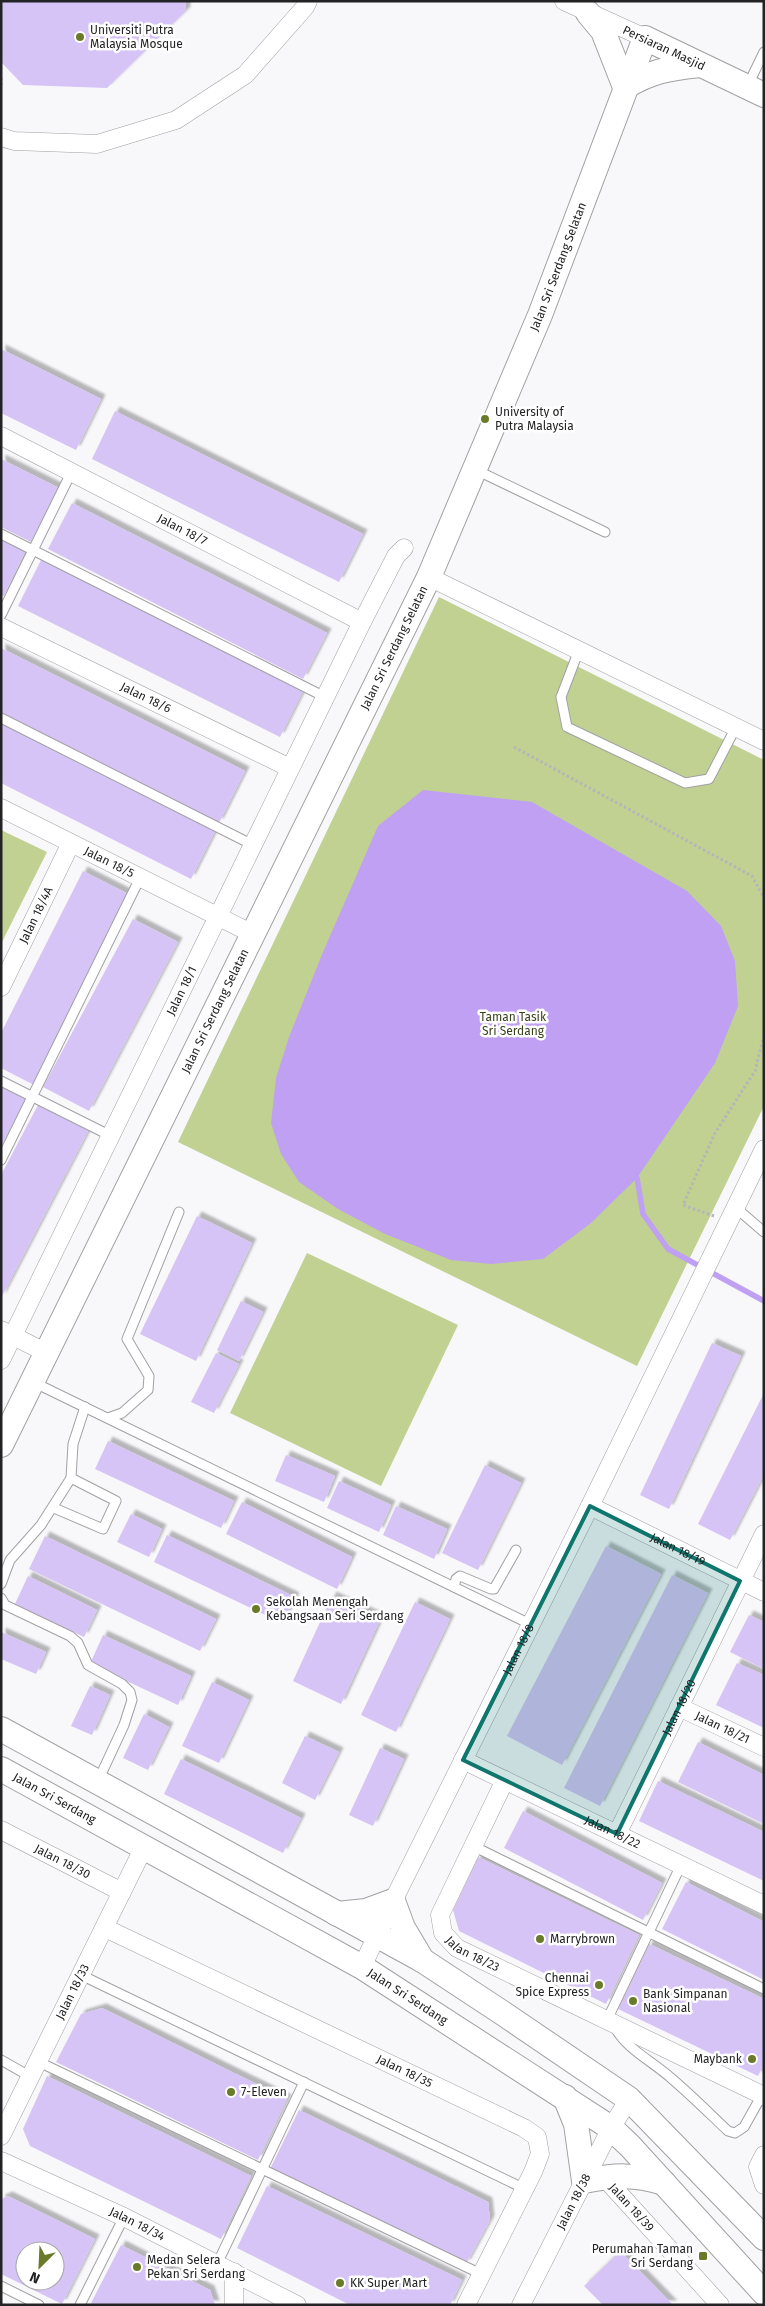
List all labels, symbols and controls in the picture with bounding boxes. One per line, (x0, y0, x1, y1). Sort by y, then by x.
place label: Universiti Putra Malaysia Mosque (90, 23, 183, 51)
street label: Persiaran Masjid (621, 23, 707, 73)
marker: Universiti Putra Malaysia Mosque (74, 31, 86, 43)
street label: Jalan Sri Serdang Selatan (527, 200, 589, 333)
place label: University of Putra Malaysia (495, 405, 574, 433)
marker: University of Putra Malaysia (479, 413, 491, 425)
street label: Jalan 18/7 (155, 511, 209, 548)
street label: Jalan Sri Serdang Selatan (358, 583, 431, 712)
street label: Jalan 18/6 (118, 679, 173, 716)
street label: Jalan 18/5 (82, 844, 137, 880)
street label: Jalan 18/4A (16, 884, 56, 946)
street label: Jalan Sri Serdang Selatan (179, 947, 252, 1075)
street label: Jalan 18/1 (164, 964, 200, 1018)
park label: Taman Tasik Sri Serdang (480, 1010, 547, 1038)
street label: Jalan 18/19 (648, 1530, 707, 1569)
place label: Sekolah Menengah Kebangsaan Seri Serdang (266, 1595, 404, 1623)
marker: Sekolah Menengah Kebangsaan Seri Serdang (250, 1603, 262, 1615)
street label: Jalan 18/8 (500, 1622, 537, 1677)
street label: Jalan 18/20 (659, 1677, 699, 1738)
street label: Jalan 18/21 (693, 1709, 752, 1746)
street label: Jalan Sri Serdang (11, 1770, 99, 1827)
street label: Jalan 18/22 (583, 1813, 643, 1851)
street label: Jalan 18/30 (32, 1841, 93, 1882)
place label: Marrybrown (550, 1932, 615, 1946)
street label: Jalan 18/23 (443, 1933, 502, 1974)
marker: Marrybrown (534, 1933, 546, 1945)
street label: Jalan 18/33 (53, 1962, 92, 2022)
street label: Jalan Sri Serdang (365, 1965, 451, 2028)
place label: Chennai Spice Express (515, 1971, 589, 1999)
marker: Chennai Spice Express (593, 1979, 605, 1991)
place label: Bank Simpanan Nasional (643, 1987, 728, 2015)
marker: Bank Simpanan Nasional (627, 1995, 639, 2007)
street label: Jalan 18/35 (374, 2052, 435, 2090)
place label: Maybank (694, 2052, 743, 2066)
marker: Maybank (746, 2053, 758, 2065)
place label: 7-Eleven (241, 2085, 287, 2099)
marker: 7-Eleven (225, 2086, 237, 2098)
street label: Jalan 18/38 (554, 2171, 594, 2232)
street label: Jalan 18/39 (606, 2180, 657, 2234)
street label: Jalan 18/34 (107, 2204, 168, 2244)
north arrow (15, 2241, 65, 2291)
place label: Perumahan Taman Sri Serdang (592, 2242, 694, 2270)
marker: Perumahan Taman Sri Serdang (697, 2250, 709, 2262)
place label: Medan Selera Pekan Sri Serdang (147, 2253, 246, 2281)
marker: Medan Selera Pekan Sri Serdang (131, 2261, 143, 2273)
text: N (27, 2268, 43, 2287)
place label: KK Super Mart (350, 2276, 428, 2290)
marker: KK Super Mart (334, 2277, 346, 2289)

